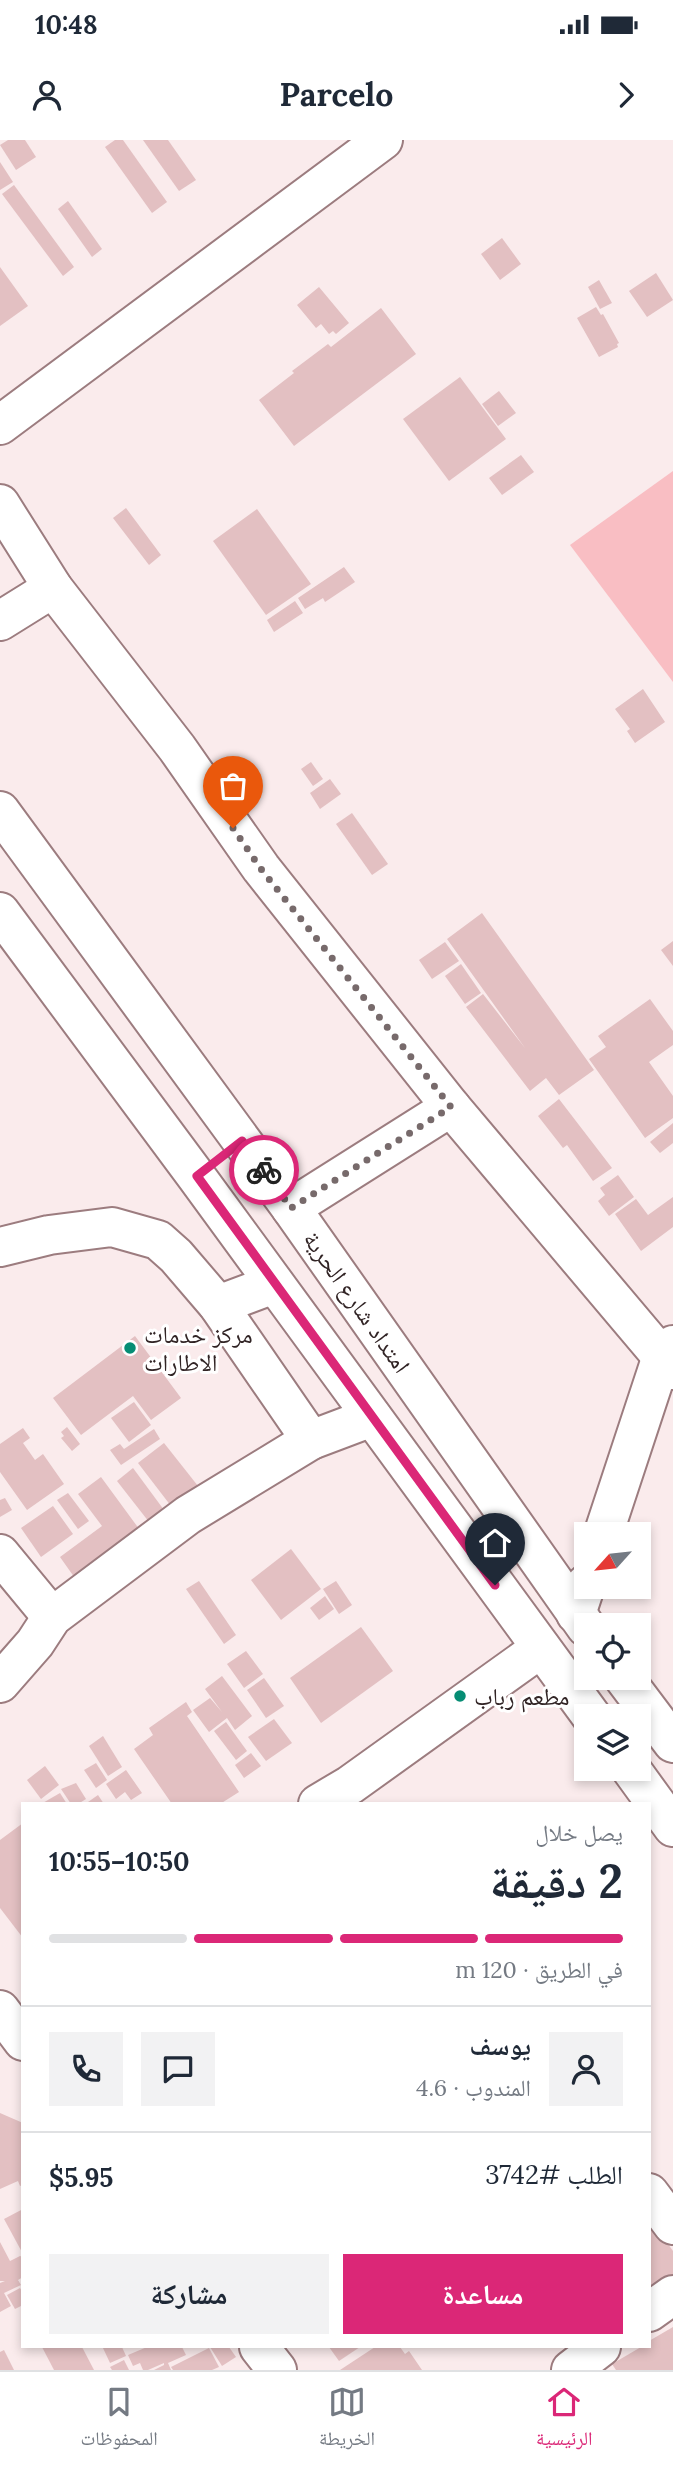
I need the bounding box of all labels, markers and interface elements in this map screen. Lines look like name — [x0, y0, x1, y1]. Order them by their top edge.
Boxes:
text: 10:48 — [35, 8, 98, 41]
text: Parcelo — [280, 74, 393, 115]
icon: person — [28, 76, 66, 114]
icon: forward — [607, 76, 645, 114]
pin — [203, 756, 263, 828]
icon: bag — [214, 767, 252, 805]
courier — [229, 1135, 299, 1205]
icon: bike — [245, 1151, 283, 1189]
street label: امتداد شارع الحرية — [297, 1225, 417, 1379]
place label: مركز خدمات الاطارات — [144, 1319, 253, 1378]
marker: مركز خدمات الاطارات — [122, 1340, 138, 1356]
pin — [465, 1513, 525, 1585]
north arrow — [574, 1522, 651, 1600]
map controls — [574, 1522, 651, 1781]
icon: home — [476, 1524, 514, 1562]
button: locate — [574, 1613, 651, 1690]
place label: مطعم رباب — [474, 1681, 569, 1713]
marker: مطعم رباب — [452, 1688, 468, 1704]
button: layers — [574, 1704, 651, 1781]
text: يصل خلال — [535, 1818, 623, 1847]
text: 10:50–10:55 — [49, 1845, 190, 1878]
text: 2 دقيقة — [490, 1852, 623, 1911]
text: في الطريق · 120 m — [455, 1955, 623, 1984]
text: يوسف — [470, 2029, 531, 2062]
button: phone — [49, 2032, 123, 2106]
button: chat — [141, 2032, 215, 2106]
button: person — [549, 2032, 623, 2106]
text: المندوب · 4.6 — [416, 2073, 531, 2102]
text: الطلب #3742 — [485, 2158, 623, 2191]
text: $5.95 — [49, 2161, 113, 2194]
button: مشاركة — [49, 2254, 329, 2334]
button: مساعدة — [343, 2254, 623, 2334]
tab: المحفوظات — [81, 2383, 158, 2457]
tab: الخريطة — [319, 2383, 375, 2457]
tab: الرئيسية — [536, 2383, 592, 2457]

